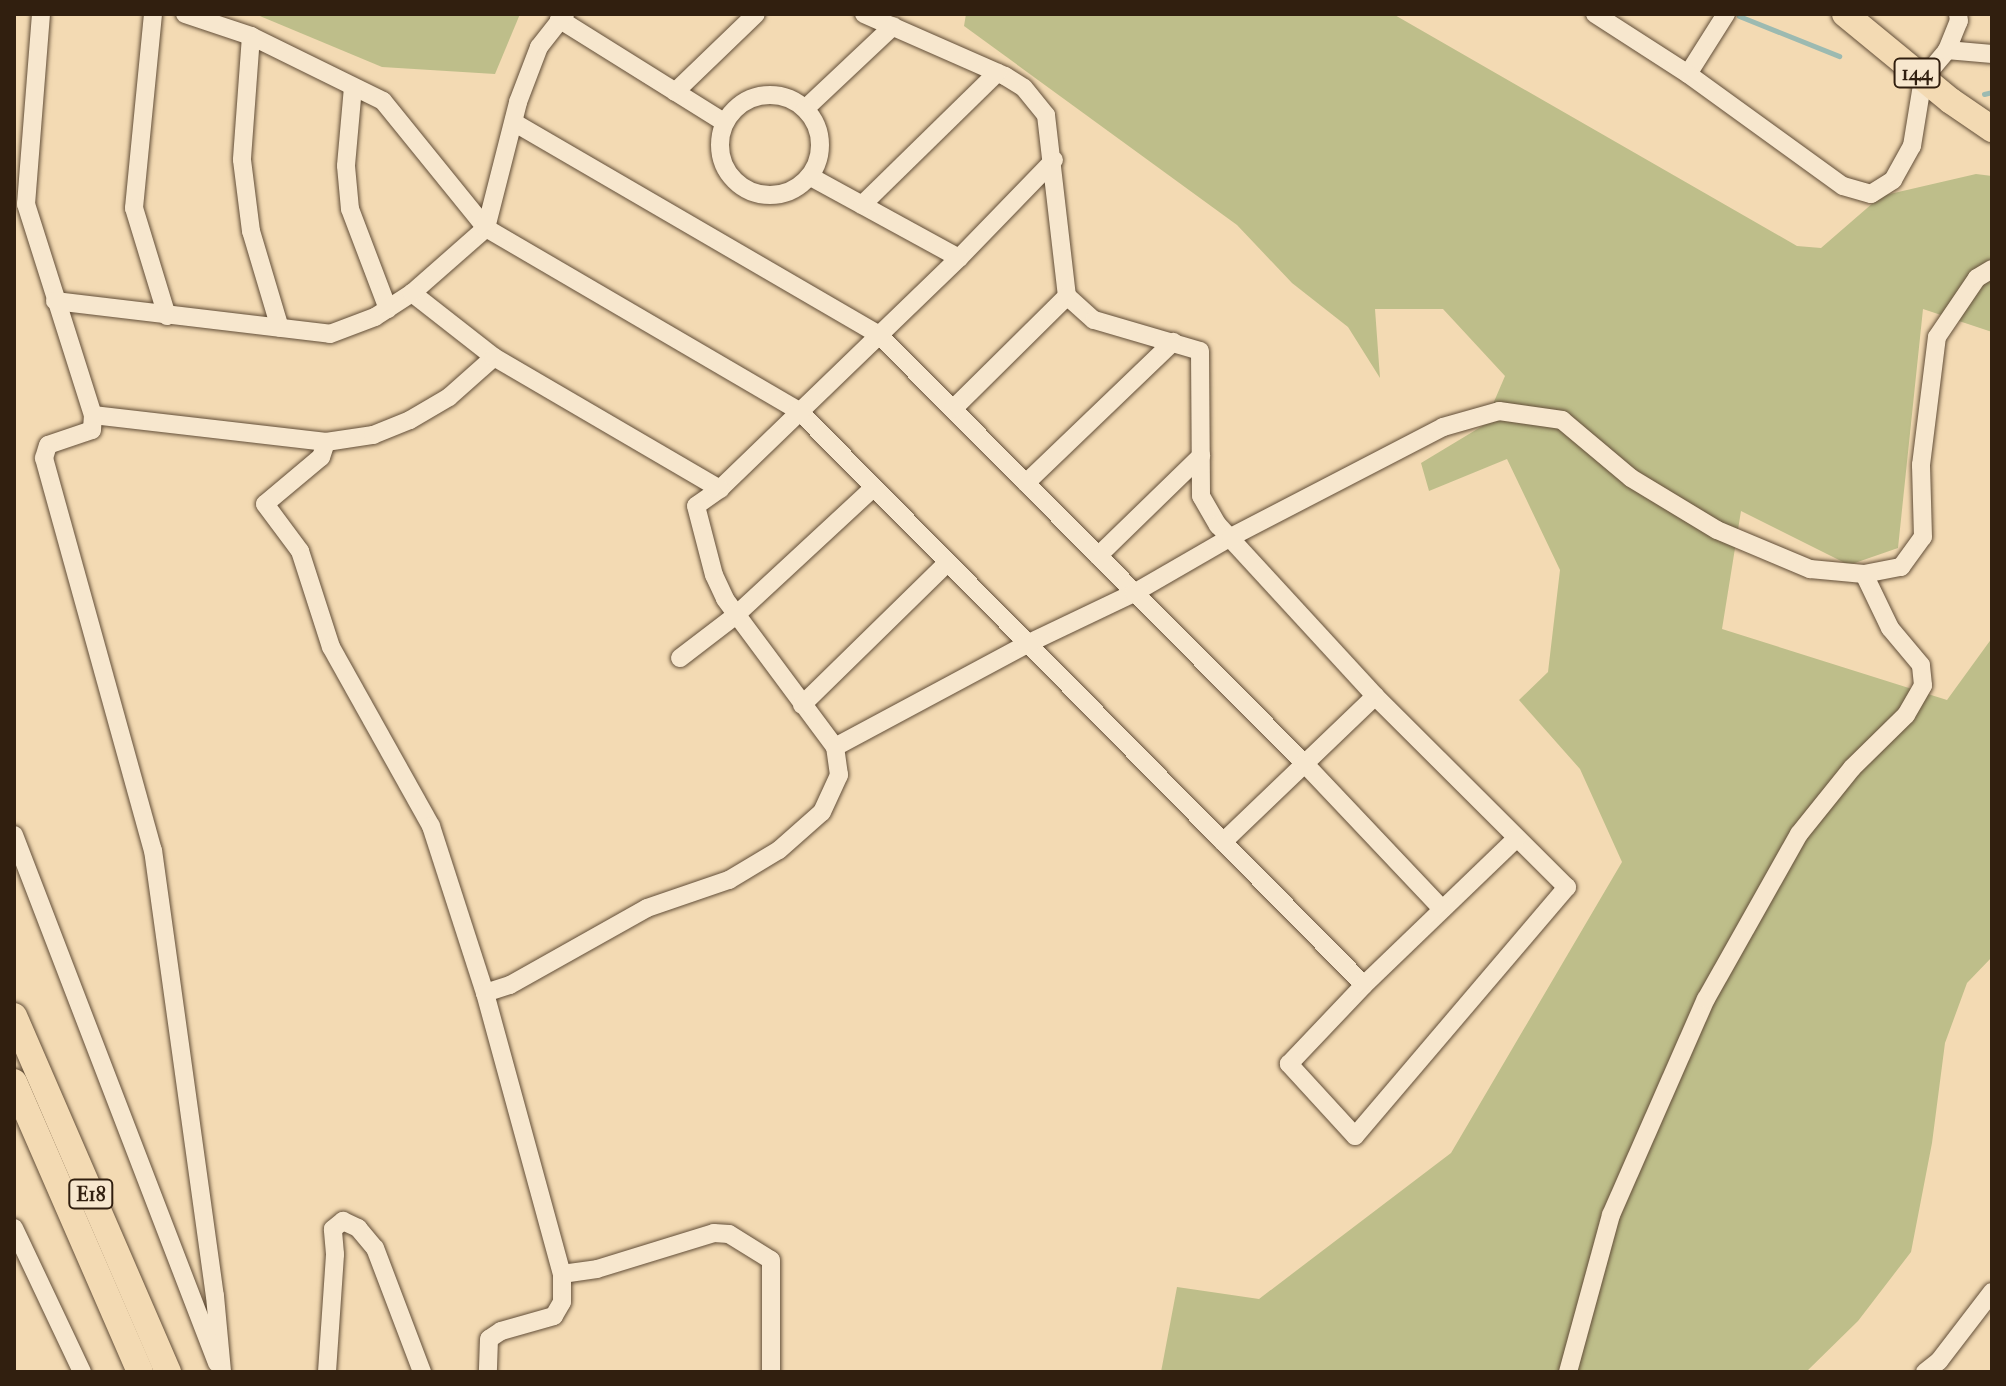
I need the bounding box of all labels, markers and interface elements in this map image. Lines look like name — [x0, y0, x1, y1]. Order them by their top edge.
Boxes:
road number: 144 — [1893, 57, 1941, 89]
road number: E18 — [67, 1178, 115, 1210]

